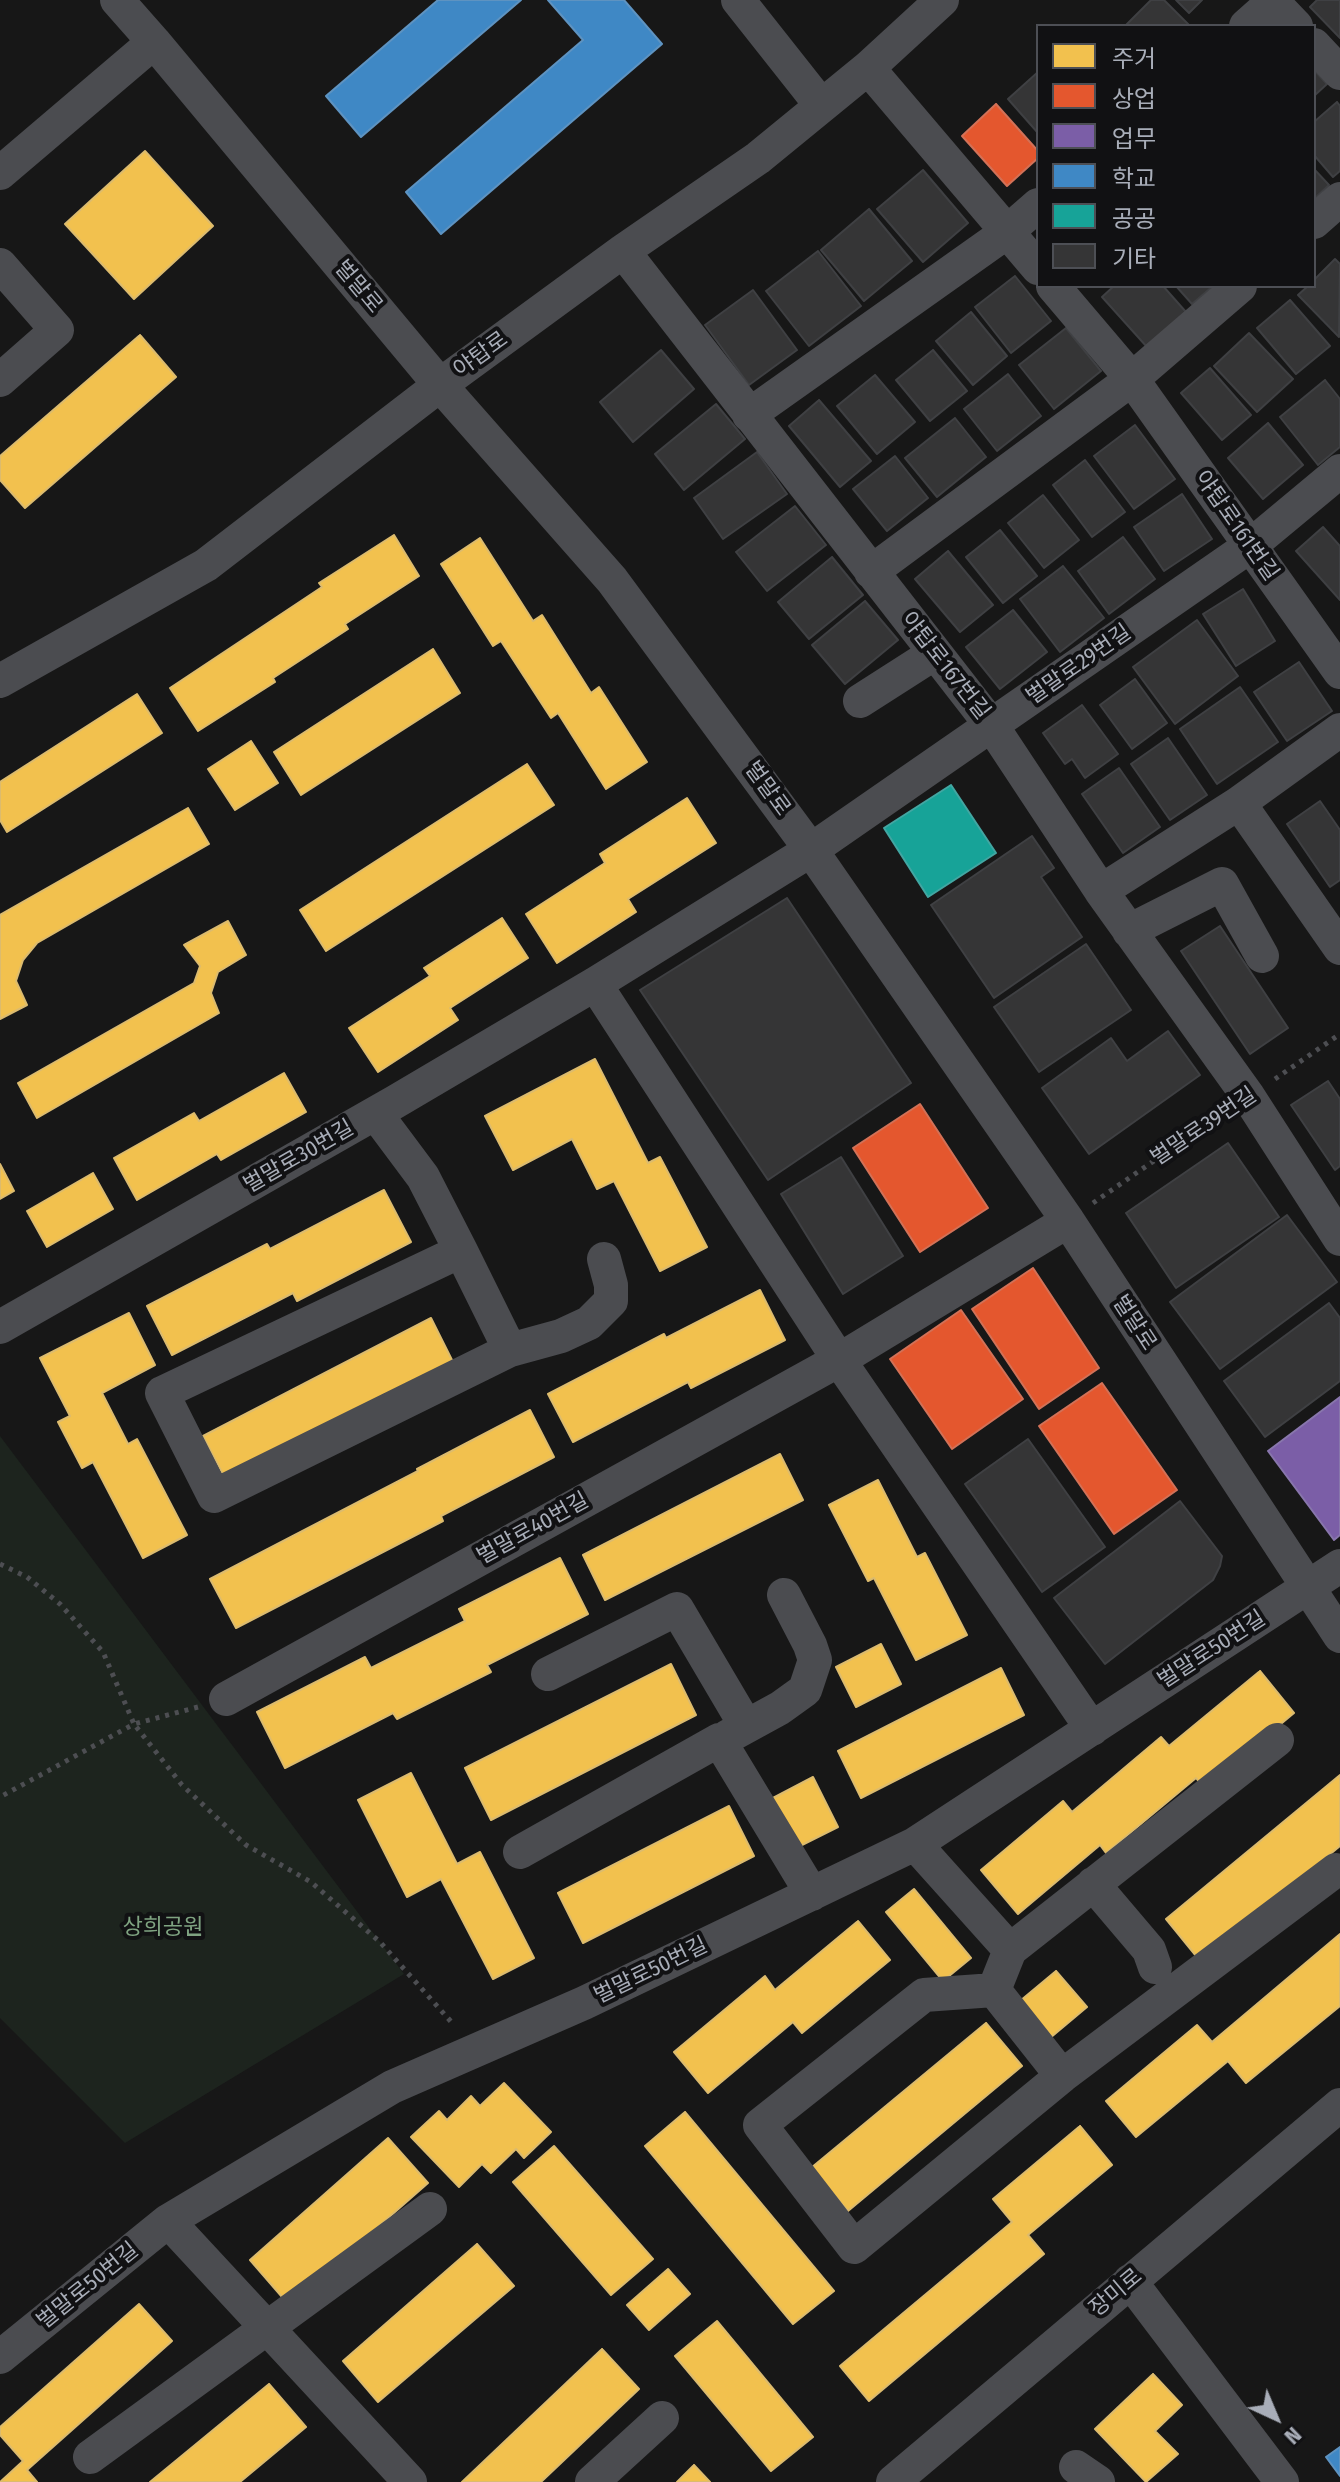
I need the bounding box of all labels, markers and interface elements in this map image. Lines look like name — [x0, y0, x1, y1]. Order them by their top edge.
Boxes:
legend — [1036, 24, 1316, 288]
text: 주거 — [1112, 45, 1156, 73]
text: 상업 — [1112, 85, 1156, 113]
text: 업무 — [1112, 125, 1156, 153]
text: 학교 — [1112, 165, 1156, 193]
text: 공공 — [1112, 205, 1156, 233]
text: 기타 — [1112, 245, 1156, 273]
street label: 벌말로 — [328, 255, 388, 319]
street label: 야탑로 — [449, 326, 513, 384]
street label: 야탑로161번길 — [1188, 466, 1284, 586]
street label: 야탑로167번길 — [895, 607, 995, 725]
street label: 벌말로29번길 — [1022, 619, 1136, 711]
street label: 벌말로 — [738, 757, 796, 821]
street label: 벌말로39번길 — [1146, 1082, 1262, 1172]
street label: 벌말로30번길 — [239, 1115, 359, 1199]
street label: 벌말로 — [1106, 1290, 1162, 1356]
street label: 벌말로40번길 — [473, 1488, 593, 1570]
street label: 벌말로50번길 — [1153, 1605, 1271, 1695]
park label: 상희공원 — [123, 1915, 203, 1941]
street label: 벌말로50번길 — [590, 1932, 712, 2010]
street label: 벌말로50번길 — [32, 2237, 144, 2335]
street label: 장미로 — [1084, 2263, 1148, 2323]
north arrow — [1236, 2378, 1316, 2458]
text: N — [1279, 2421, 1307, 2450]

